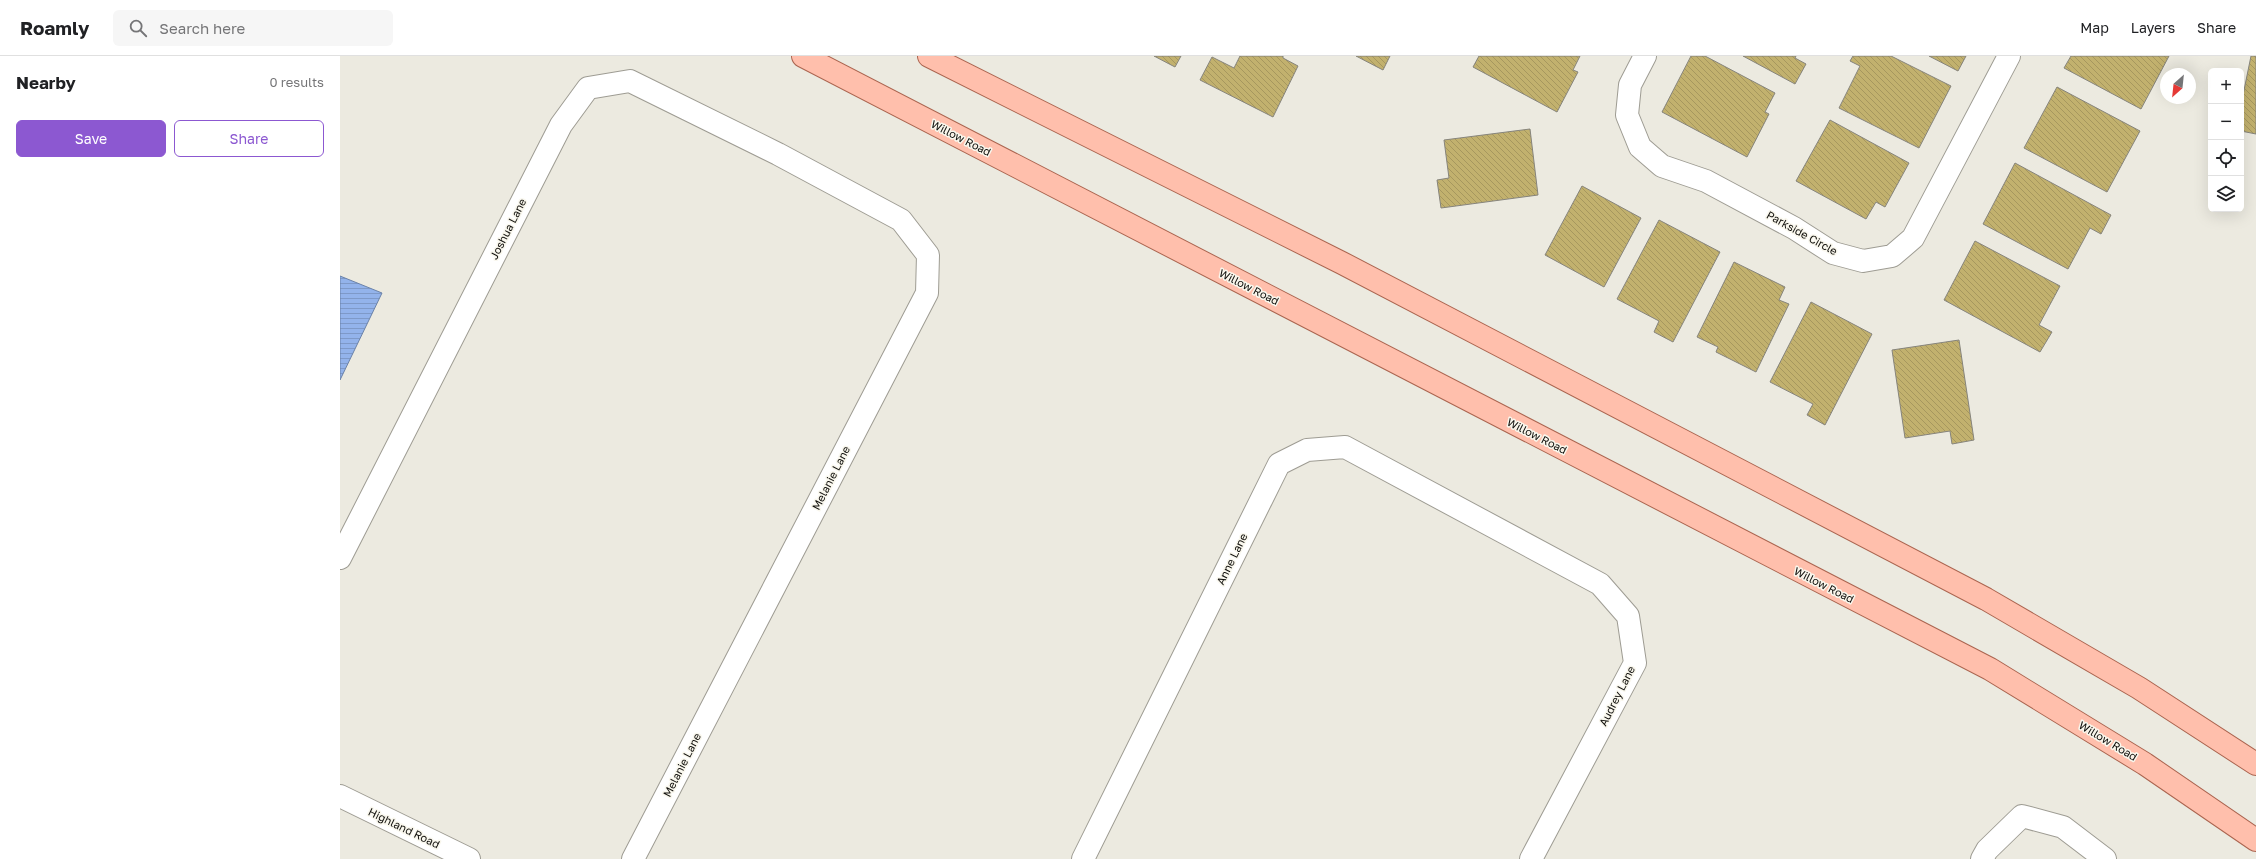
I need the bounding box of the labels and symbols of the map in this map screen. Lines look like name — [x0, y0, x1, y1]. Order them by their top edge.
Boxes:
north arrow — [2160, 68, 2196, 104]
street label: Willow Road — [929, 117, 993, 158]
street label: Joshua Lane — [487, 196, 528, 261]
street label: Parkside Circle — [1765, 208, 1840, 257]
street label: Willow Road — [1217, 266, 1281, 307]
street label: Willow Road — [1505, 415, 1569, 456]
street label: Melanie Lane — [809, 444, 852, 512]
street label: Anne Lane — [1213, 531, 1250, 587]
street label: Willow Road — [1792, 564, 1856, 605]
street label: Audrey Lane — [1596, 664, 1637, 728]
street label: Willow Road — [2077, 718, 2140, 763]
street label: Melanie Lane — [660, 731, 703, 799]
street label: Highland Road — [366, 805, 442, 850]

